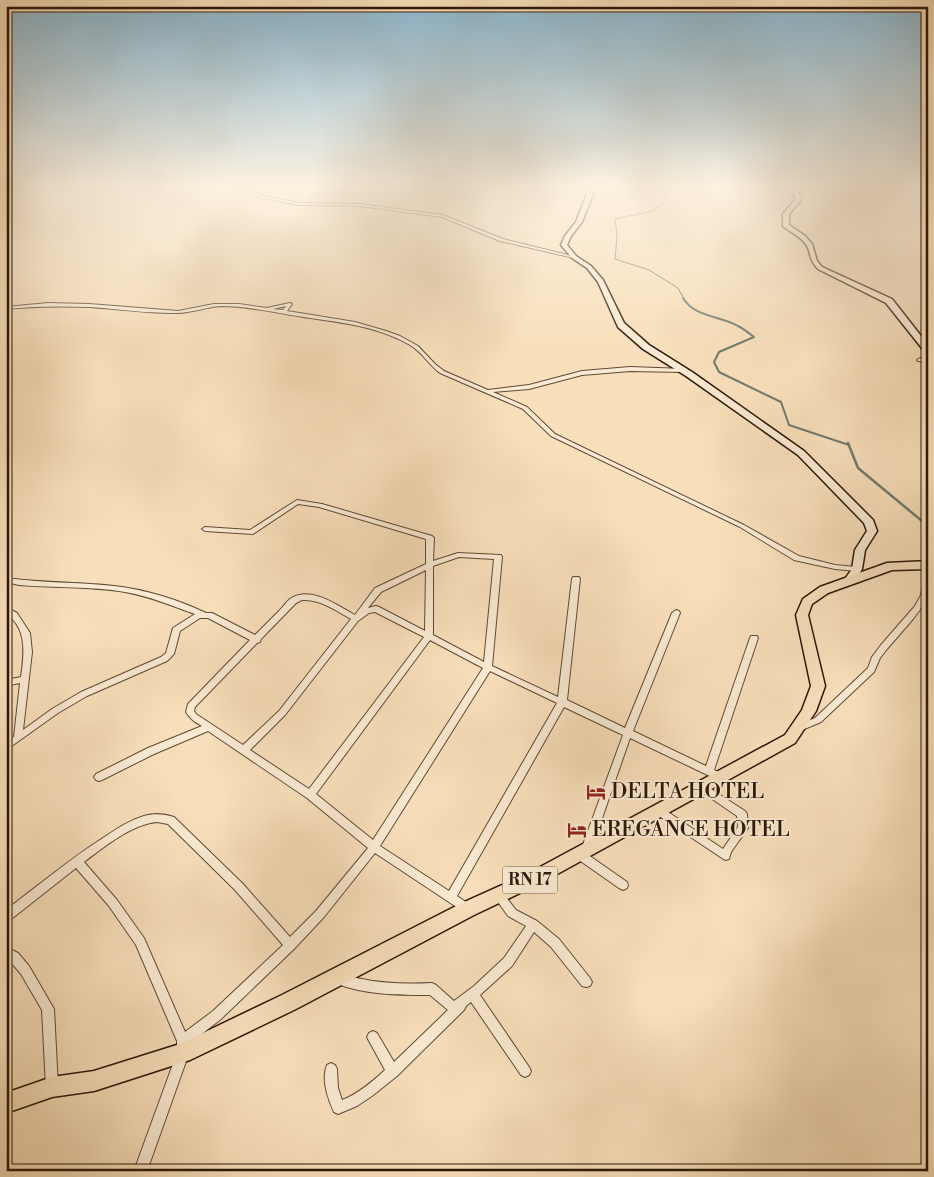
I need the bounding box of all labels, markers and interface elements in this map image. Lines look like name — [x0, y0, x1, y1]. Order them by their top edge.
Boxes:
place label: DELTA HOTEL — [611, 779, 764, 805]
hotel icon: DELTA HOTEL — [585, 781, 607, 803]
place label: EREGANCE HOTEL — [592, 817, 790, 843]
hotel icon: EREGANCE HOTEL — [566, 819, 588, 841]
road number: RN 17 — [502, 866, 558, 894]

